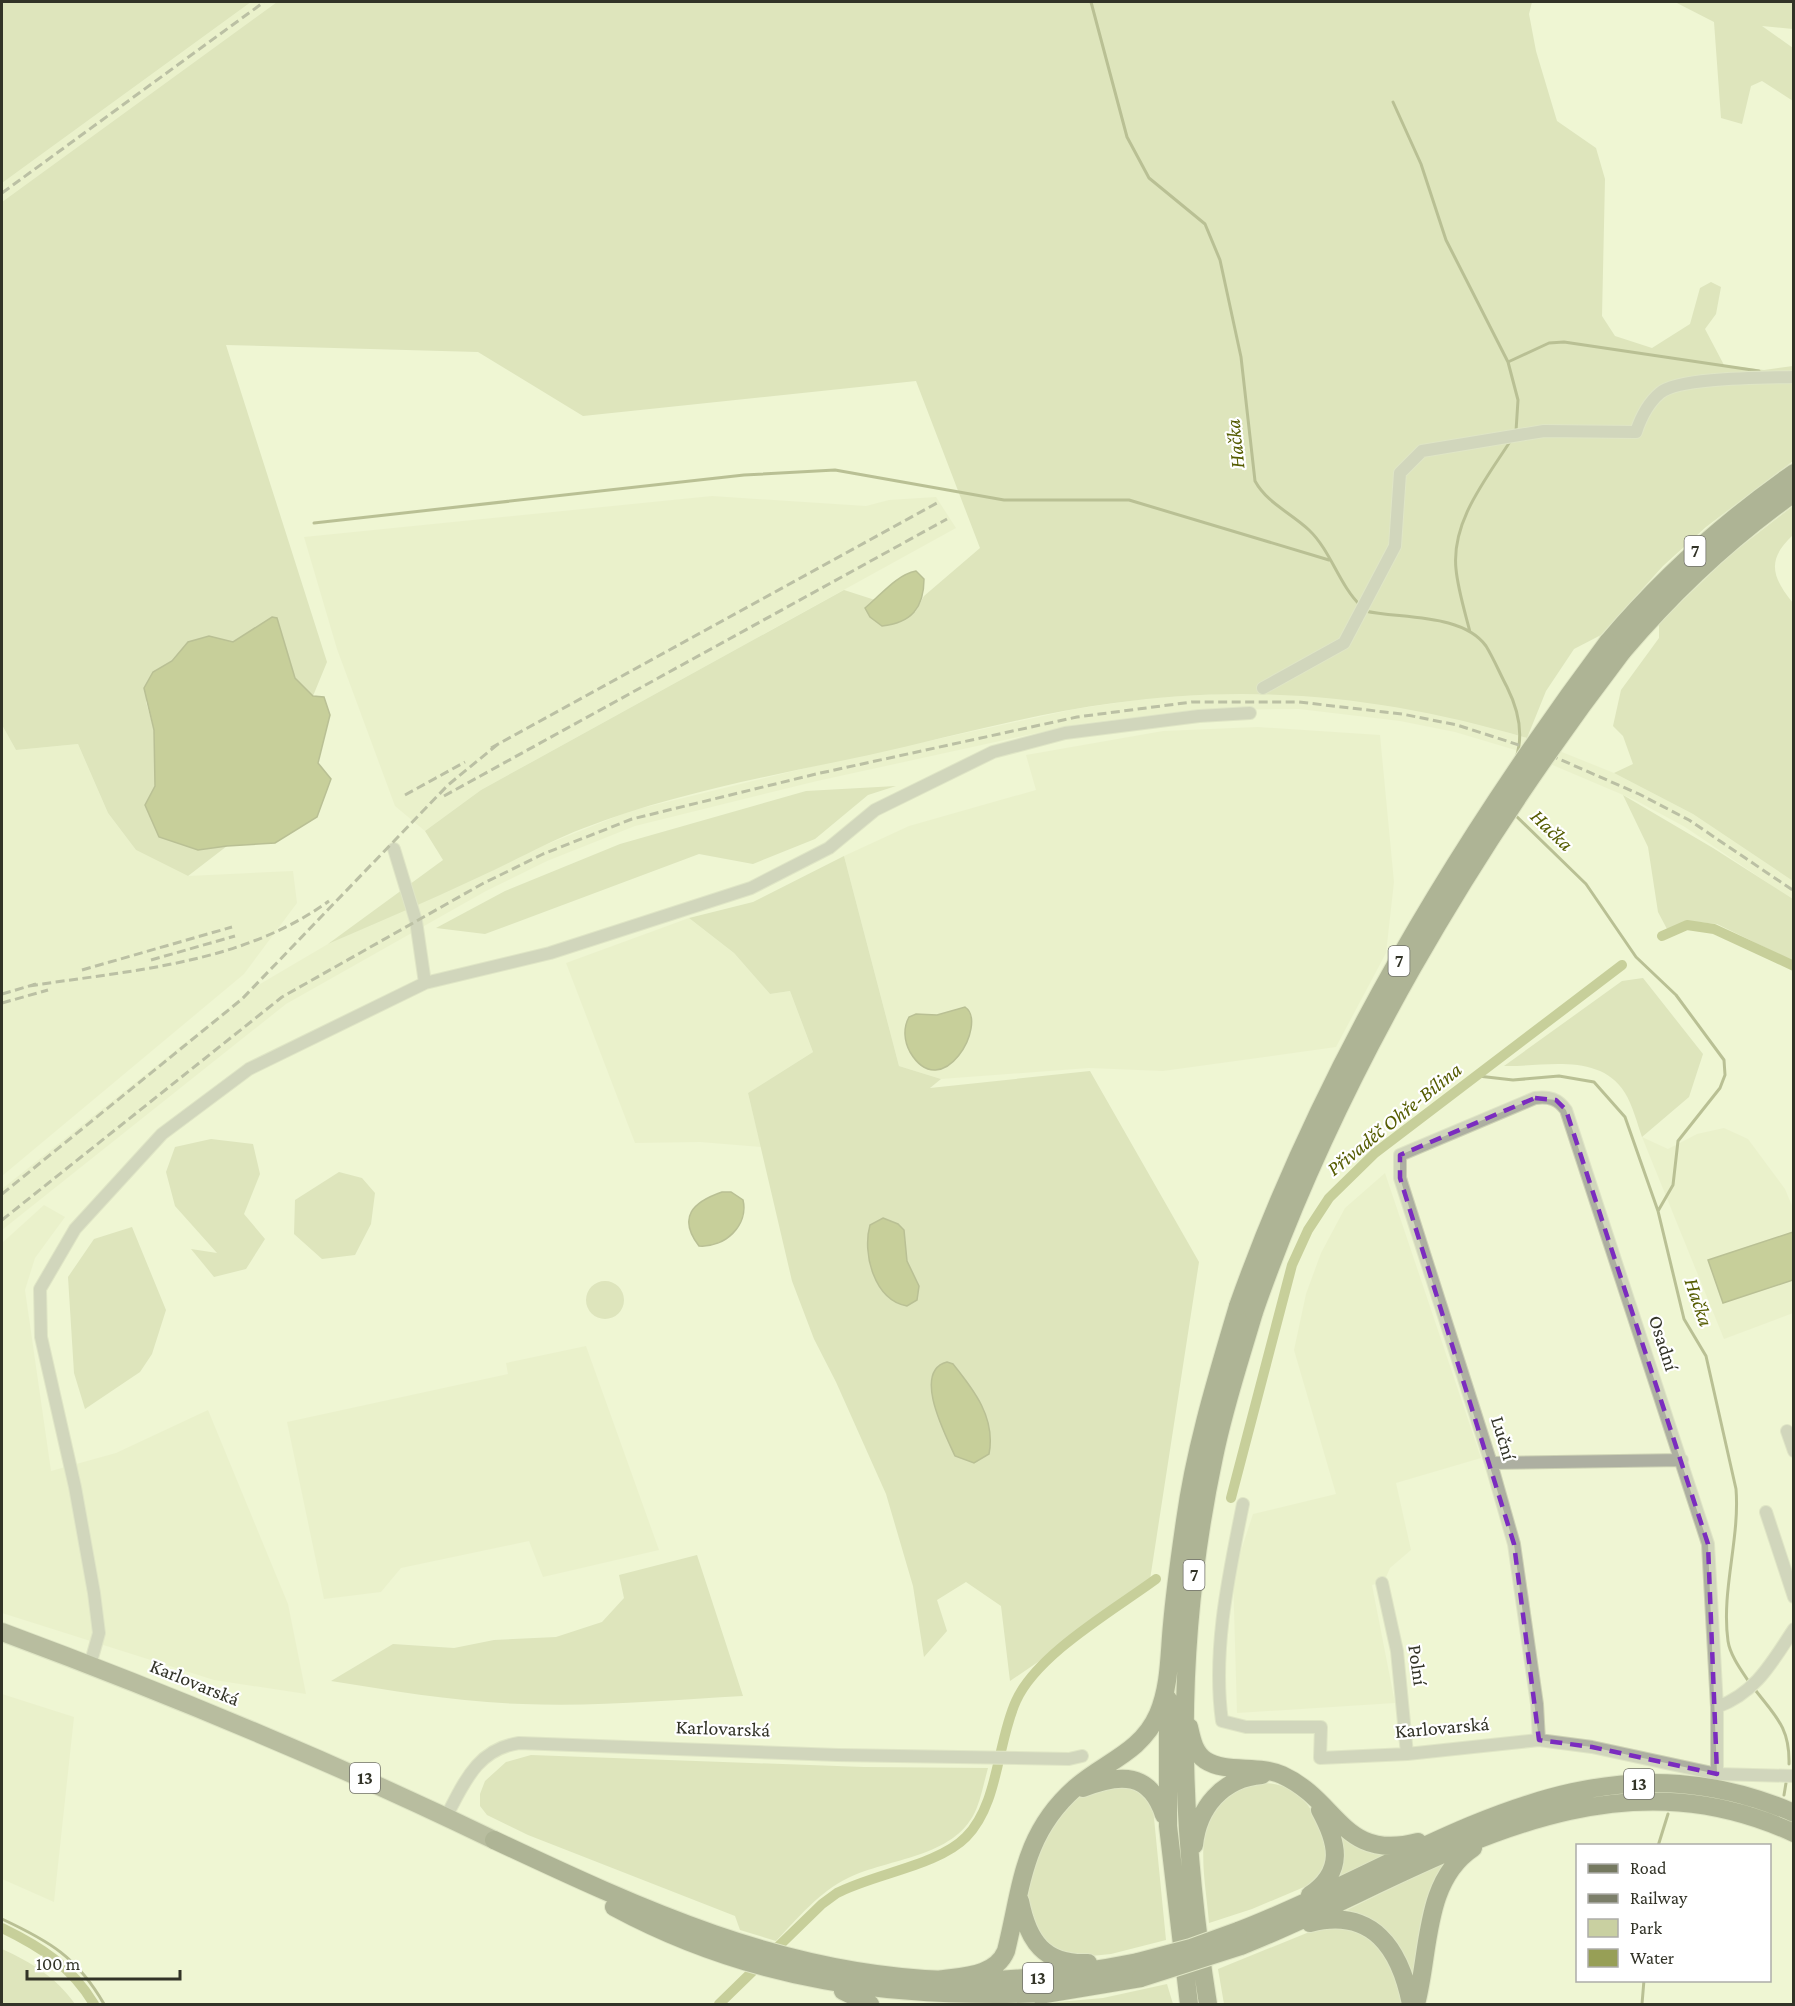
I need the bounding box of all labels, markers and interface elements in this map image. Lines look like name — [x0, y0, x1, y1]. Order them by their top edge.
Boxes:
water label: Hačka — [1220, 418, 1250, 470]
road number: 7 — [1684, 536, 1706, 566]
water label: Hačka — [1526, 804, 1578, 856]
road number: 7 — [1388, 946, 1410, 976]
water label: Přivaděč Ohře-Bílina — [1322, 1057, 1466, 1181]
water label: Hačka — [1680, 1275, 1718, 1330]
street label: Osadní — [1645, 1312, 1684, 1374]
street label: Luční — [1487, 1413, 1521, 1463]
road number: 7 — [1184, 1560, 1204, 1590]
street label: Polní — [1404, 1643, 1432, 1687]
street label: Karlovarská — [147, 1654, 243, 1710]
street label: Karlovarská — [1394, 1712, 1490, 1742]
street label: Karlovarská — [675, 1715, 771, 1741]
road number: 13 — [350, 1763, 380, 1793]
road number: 13 — [1624, 1769, 1654, 1799]
legend — [1576, 1844, 1771, 1982]
text: Road — [1630, 1858, 1667, 1878]
text: Railway — [1630, 1888, 1688, 1908]
text: Park — [1630, 1918, 1662, 1938]
scale bar — [27, 1943, 180, 1981]
text: Water — [1630, 1948, 1675, 1968]
text: 100 m — [36, 1954, 81, 1974]
road number: 13 — [1023, 1963, 1053, 1993]

